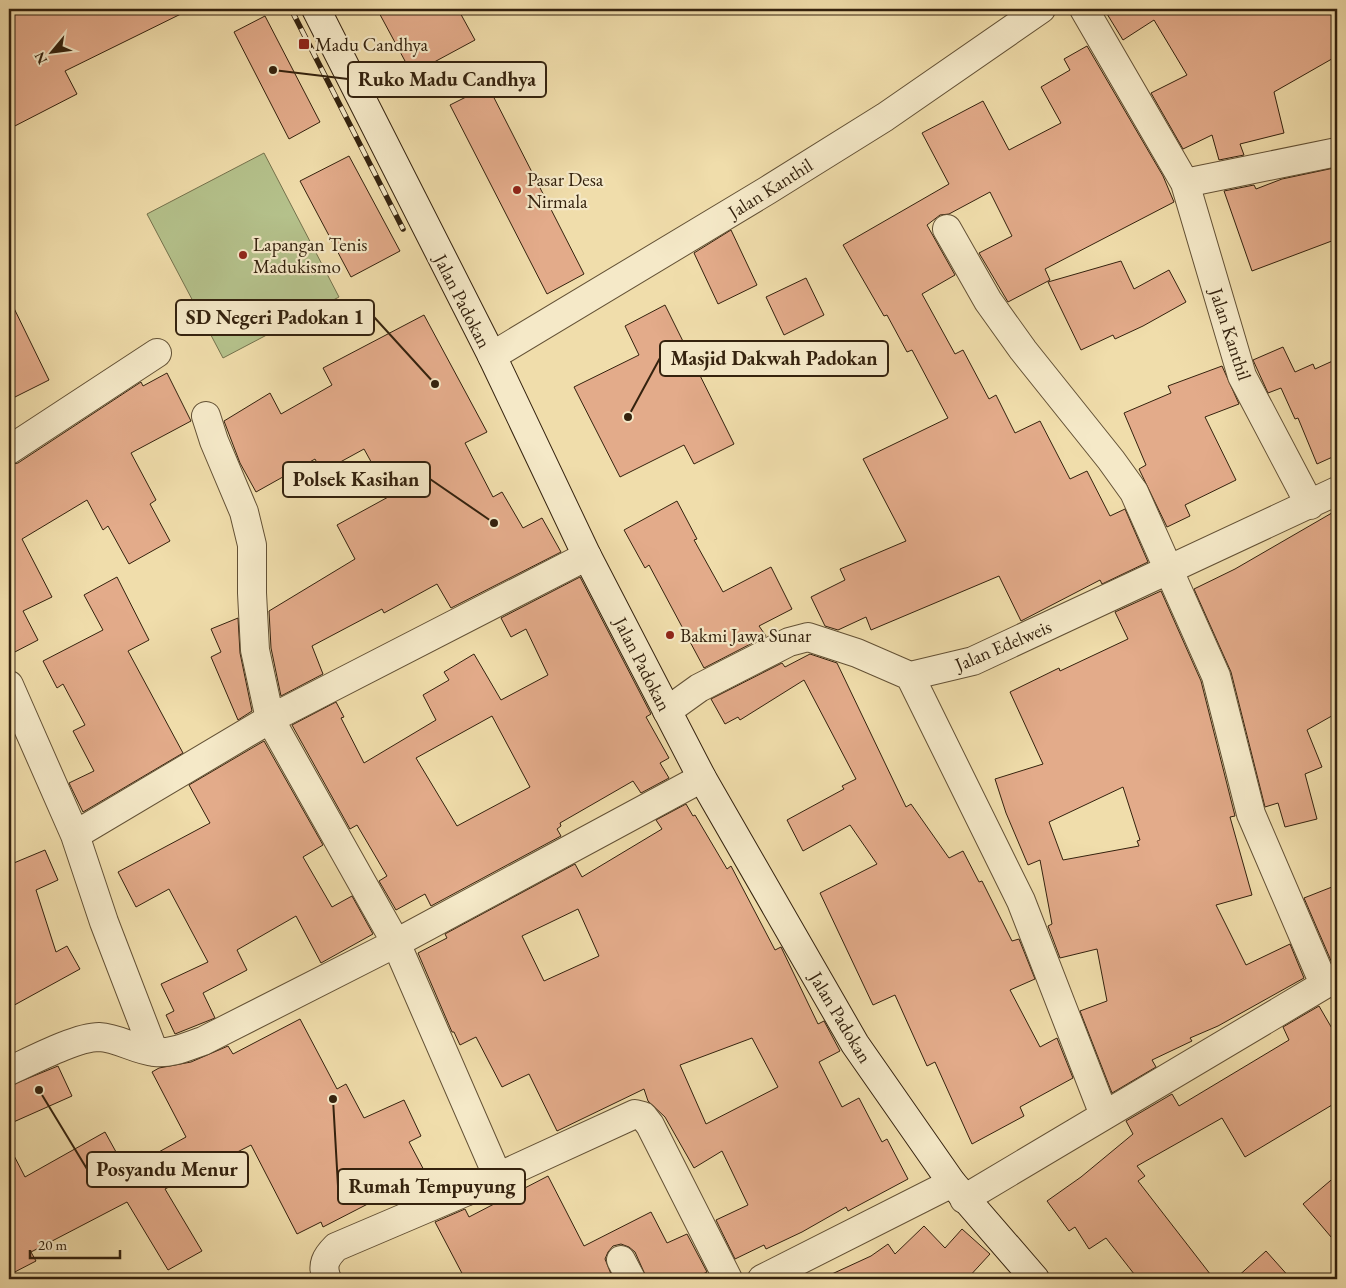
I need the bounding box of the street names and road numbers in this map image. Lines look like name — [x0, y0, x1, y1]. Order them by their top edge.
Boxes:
street label: Jalan Kanthil — [721, 152, 818, 225]
street label: Jalan Padokan — [427, 248, 497, 353]
street label: Jalan Kanthil — [1203, 283, 1257, 384]
street label: Jalan Padokan — [607, 611, 677, 716]
street label: Jalan Edelweis — [949, 614, 1055, 678]
street label: Jalan Padokan — [802, 965, 878, 1068]

